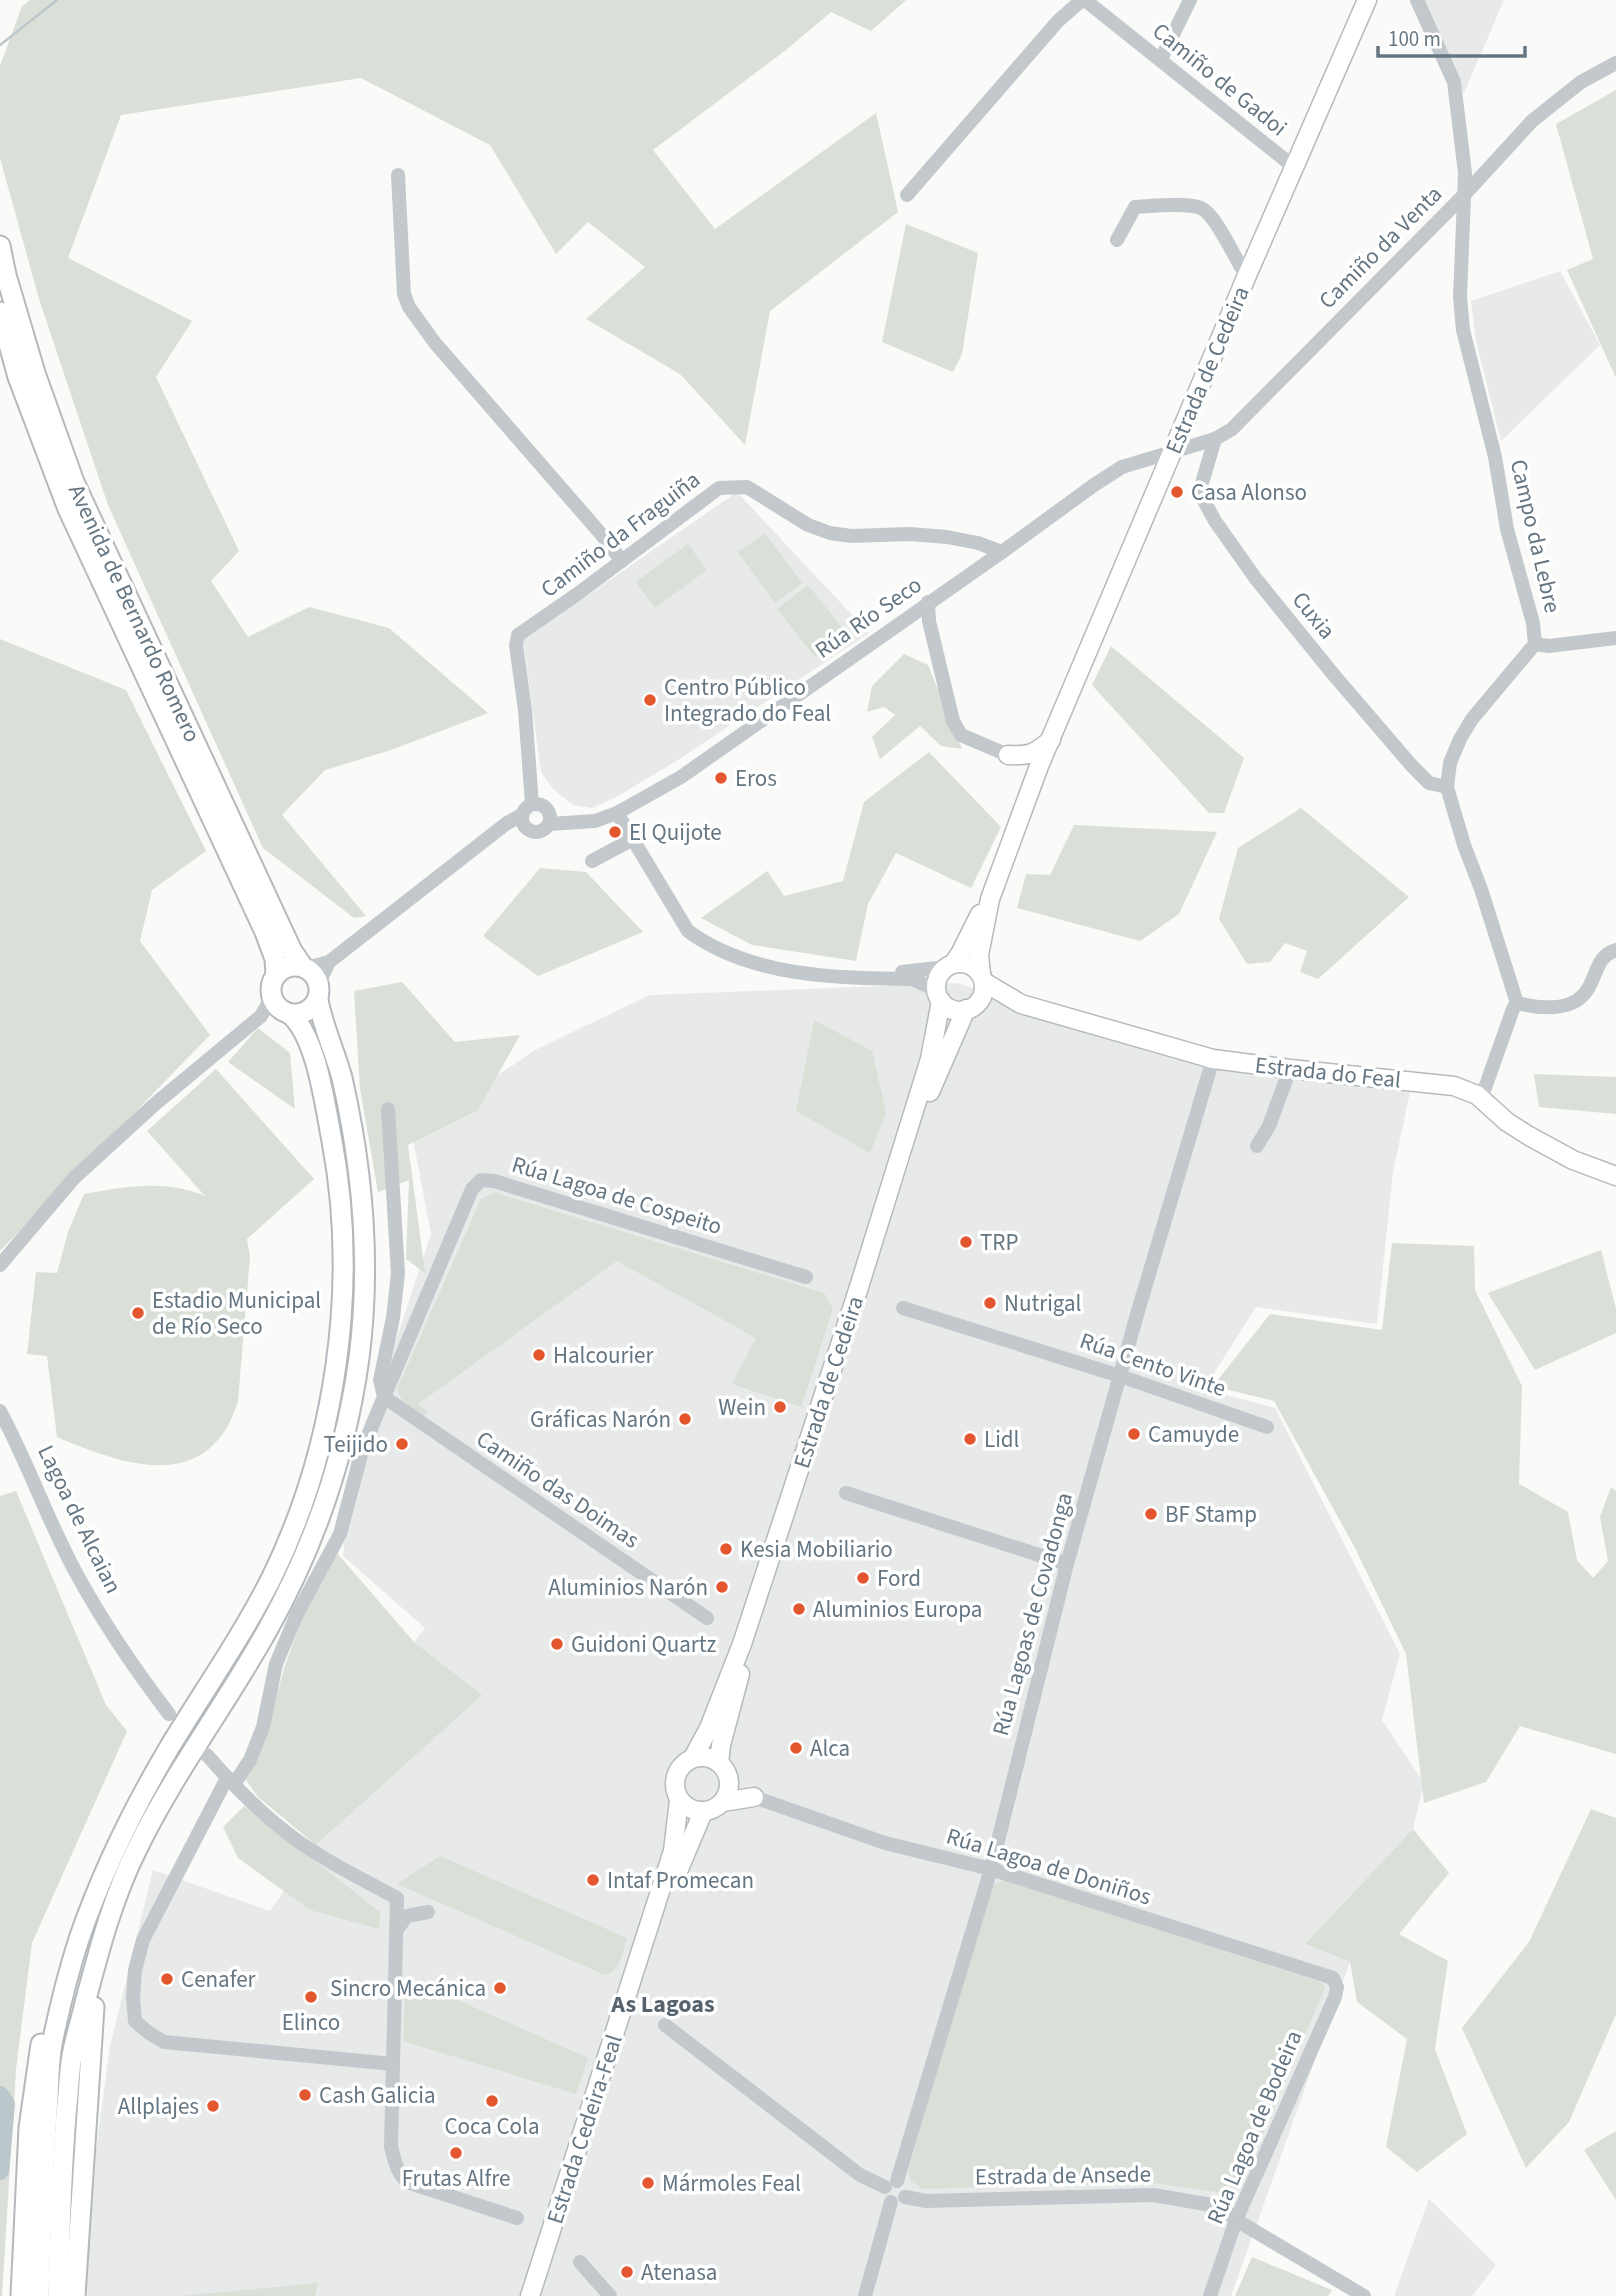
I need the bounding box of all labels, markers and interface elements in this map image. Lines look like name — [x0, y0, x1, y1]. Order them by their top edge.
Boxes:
scale bar — [1378, 14, 1525, 58]
street label: Camiño de Gadoi — [1145, 15, 1294, 144]
text: 100 m — [1388, 24, 1441, 54]
street label: Camiño da Venta — [1311, 178, 1449, 316]
street label: Estrada de Cedeira — [1157, 281, 1258, 459]
street label: Campo da Lebre — [1502, 456, 1569, 616]
street label: Camiño da Fraguiña — [534, 463, 707, 605]
place label: Casa Alonso — [1191, 476, 1307, 509]
street label: Avenida de Bernardo Romero — [60, 479, 209, 748]
marker: Casa Alonso — [1169, 484, 1185, 500]
street label: Rúa Río Seco — [808, 568, 928, 666]
street label: Cuxia — [1284, 584, 1343, 646]
place label: Centro Público Integrado do Feal — [664, 671, 831, 730]
marker: Centro Público Integrado do Feal — [642, 692, 658, 708]
place label: Eros — [735, 762, 777, 795]
marker: Eros — [713, 770, 729, 786]
place label: El Quijote — [629, 816, 722, 849]
marker: El Quijote — [607, 824, 623, 840]
street label: Estrada do Feal — [1253, 1048, 1403, 1097]
street label: Rúa Lagoa de Cospeito — [508, 1148, 726, 1243]
place label: TRP — [980, 1226, 1018, 1259]
marker: TRP — [958, 1234, 974, 1250]
place label: Estadio Municipal de Río Seco — [152, 1284, 321, 1343]
place label: Nutrigal — [1004, 1287, 1081, 1320]
street label: Estrada de Cedeira — [785, 1292, 872, 1472]
marker: Nutrigal — [982, 1295, 998, 1311]
marker: Estadio Municipal de Río Seco — [130, 1305, 146, 1321]
street label: Rúa Cento Vinte — [1075, 1324, 1230, 1405]
place label: Halcourier — [553, 1339, 654, 1372]
marker: Halcourier — [531, 1347, 547, 1363]
place label: Wein — [718, 1391, 766, 1424]
marker: Wein — [772, 1399, 788, 1415]
place label: Gráficas Narón — [530, 1403, 671, 1436]
marker: Gráficas Narón — [677, 1411, 693, 1427]
place label: Camuyde — [1148, 1418, 1239, 1451]
street label: Camiño das Doimas — [470, 1423, 646, 1556]
place label: Lidl — [984, 1423, 1019, 1456]
marker: Camuyde — [1126, 1426, 1142, 1442]
place label: Teijido — [324, 1428, 388, 1461]
marker: Lidl — [962, 1431, 978, 1447]
marker: Teijido — [394, 1436, 410, 1452]
street label: Lagoa de Alcaian — [29, 1440, 130, 1599]
street label: Rúa Lagoas de Covadonga — [984, 1489, 1081, 1739]
place label: BF Stamp — [1165, 1498, 1257, 1531]
marker: BF Stamp — [1143, 1506, 1159, 1522]
place label: Kesia Mobiliario — [740, 1533, 893, 1566]
marker: Kesia Mobiliario — [718, 1541, 734, 1557]
place label: Ford — [877, 1562, 921, 1595]
marker: Ford — [855, 1570, 871, 1586]
place label: Aluminios Narón — [548, 1571, 708, 1604]
marker: Aluminios Narón — [714, 1579, 730, 1595]
place label: Aluminios Europa — [813, 1593, 982, 1626]
marker: Aluminios Europa — [791, 1601, 807, 1617]
place label: Guidoni Quartz — [571, 1628, 717, 1661]
marker: Guidoni Quartz — [549, 1636, 565, 1652]
place label: Alca — [810, 1732, 850, 1765]
marker: Alca — [788, 1740, 804, 1756]
street label: Rúa Lagoa de Doniños — [942, 1820, 1155, 1913]
place label: Intaf Promecan — [607, 1864, 754, 1897]
marker: Intaf Promecan — [585, 1872, 601, 1888]
place label: Cenafer — [181, 1963, 257, 1996]
marker: Cenafer — [159, 1971, 175, 1987]
place label: Sincro Mecánica — [330, 1972, 486, 2005]
marker: Sincro Mecánica — [492, 1980, 508, 1996]
district label: As Lagoas — [610, 1987, 715, 2022]
marker: Elinco — [303, 1989, 319, 2005]
place label: Elinco — [282, 2006, 340, 2039]
street label: Rúa Lagoa de Bodeira — [1199, 2025, 1310, 2229]
street label: Estrada Cedeira-Feal — [538, 2030, 631, 2228]
place label: Cash Galicia — [319, 2079, 436, 2112]
marker: Cash Galicia — [297, 2087, 313, 2103]
place label: Allplajes — [118, 2090, 199, 2123]
marker: Coca Cola — [484, 2093, 500, 2109]
marker: Allplajes — [205, 2098, 221, 2114]
place label: Coca Cola — [444, 2110, 540, 2143]
marker: Frutas Alfre — [448, 2145, 464, 2161]
street label: Estrada de Ansede — [975, 2157, 1151, 2194]
place label: Frutas Alfre — [402, 2162, 510, 2195]
place label: Mármoles Feal — [662, 2167, 801, 2200]
marker: Mármoles Feal — [640, 2175, 656, 2191]
place label: Atenasa — [641, 2256, 717, 2289]
marker: Atenasa — [619, 2264, 635, 2280]

